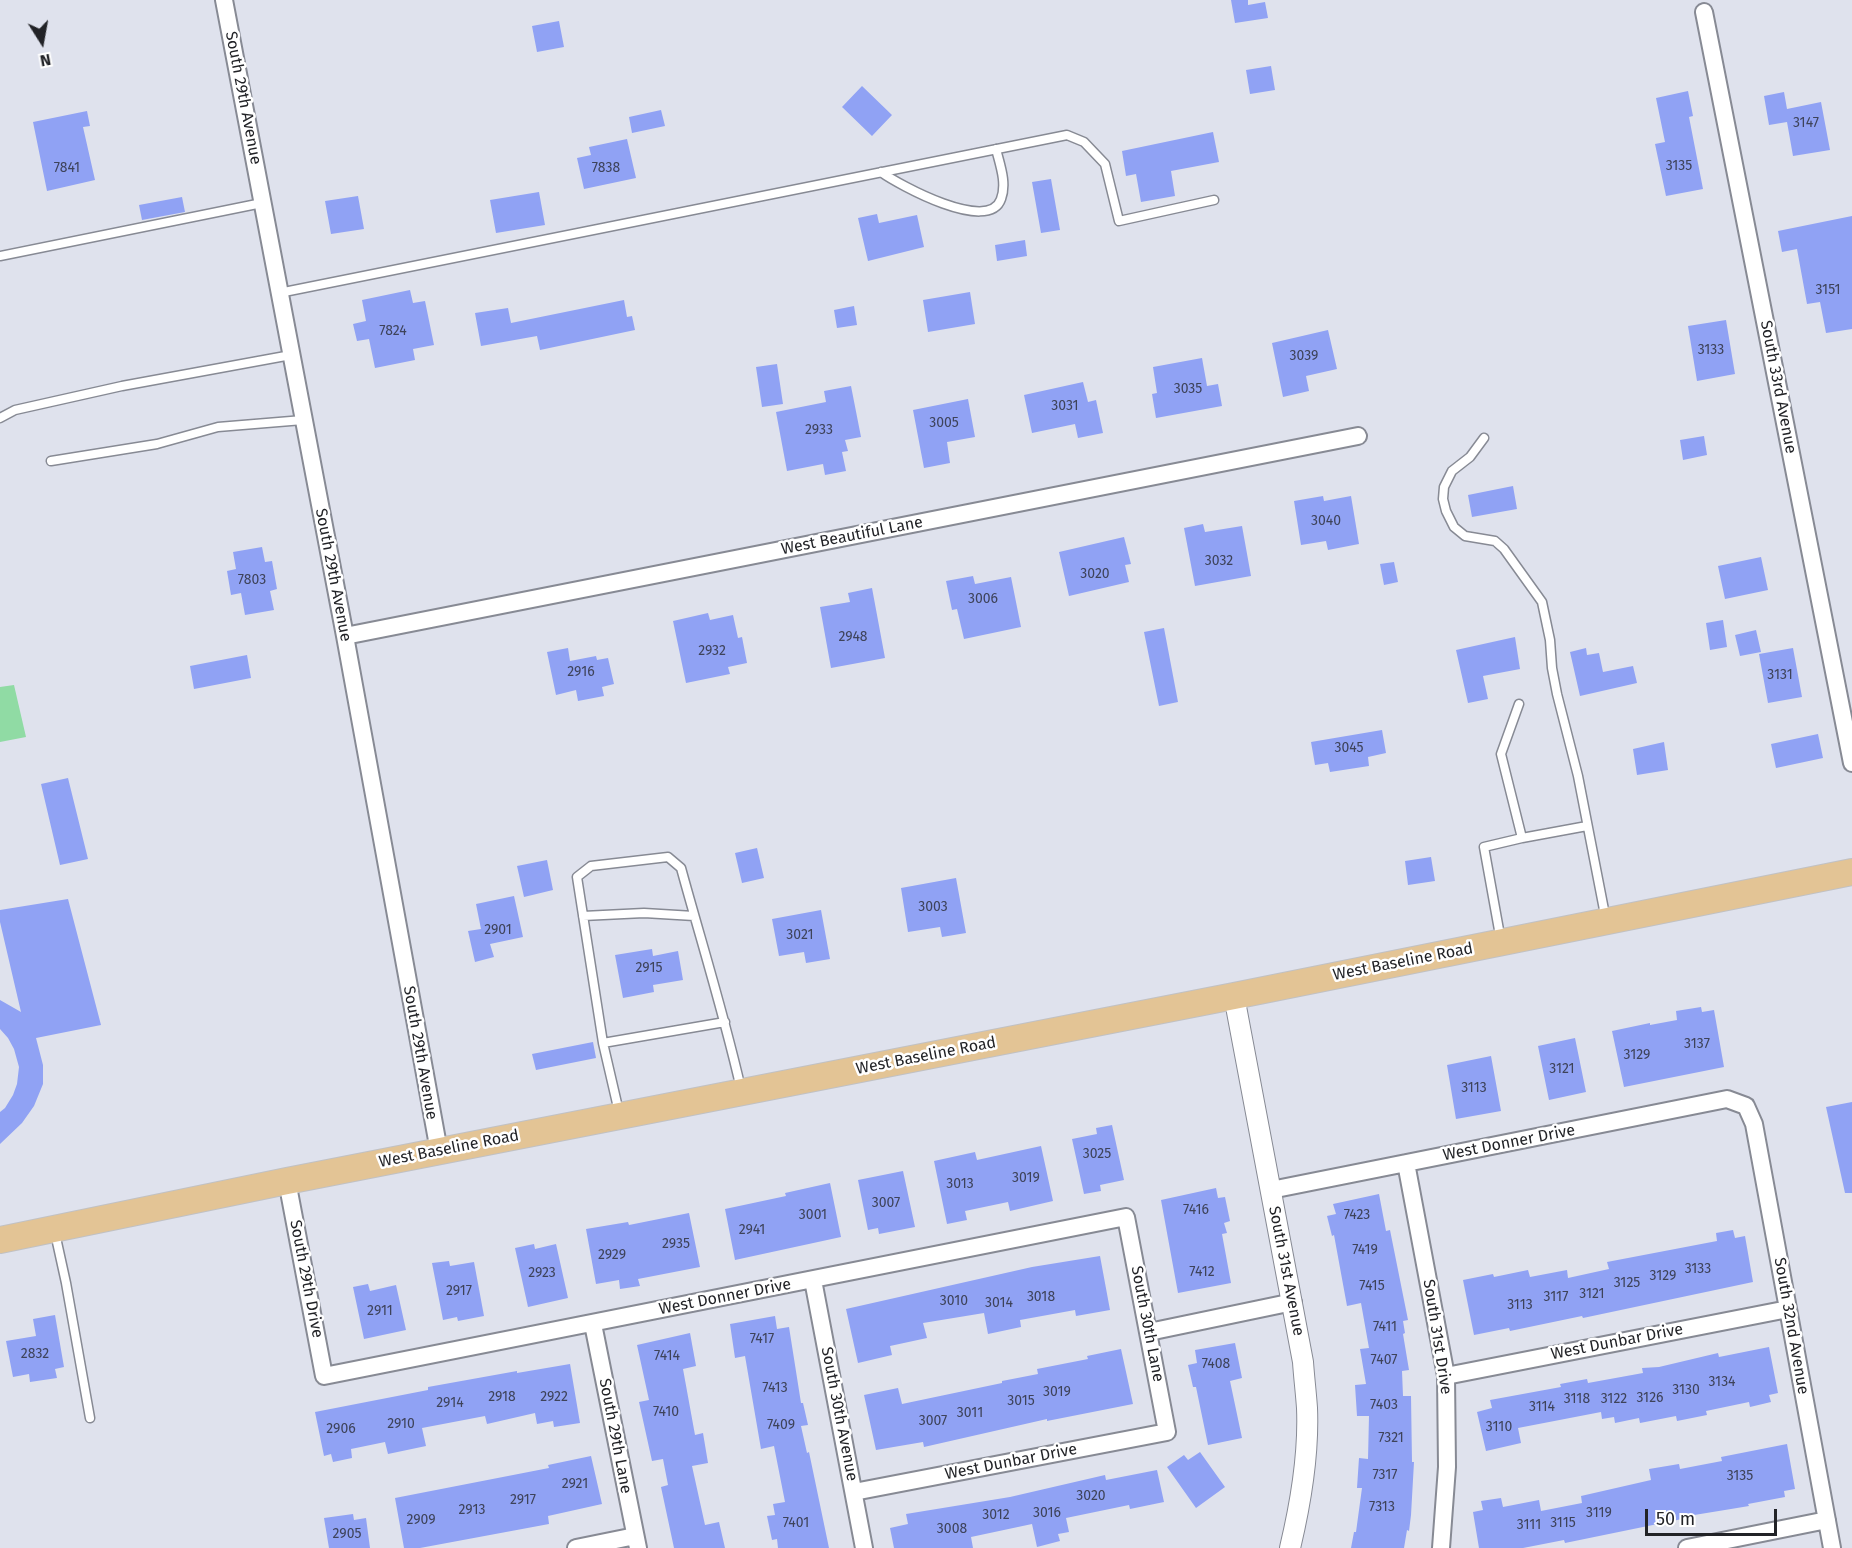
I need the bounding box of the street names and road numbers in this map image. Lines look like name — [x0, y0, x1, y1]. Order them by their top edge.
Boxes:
street label: South 29th Avenue — [221, 30, 265, 166]
street label: South 33rd Avenue — [1756, 319, 1800, 455]
street label: South 29th Avenue — [311, 507, 355, 643]
street label: West Beautiful Lane — [779, 513, 925, 559]
street label: West Baseline Road — [1331, 939, 1475, 985]
street label: South 29th Avenue — [399, 985, 441, 1121]
street label: West Baseline Road — [854, 1033, 998, 1079]
street label: West Donner Drive — [1441, 1121, 1577, 1165]
street label: West Baseline Road — [377, 1126, 521, 1172]
street label: South 31st Avenue — [1264, 1204, 1308, 1338]
street label: South 29th Drive — [285, 1218, 327, 1340]
street label: South 32nd Avenue — [1769, 1256, 1813, 1396]
street label: South 30th Lane — [1126, 1264, 1168, 1384]
street label: West Donner Drive — [657, 1275, 793, 1319]
street label: South 31st Drive — [1418, 1278, 1456, 1396]
street label: West Dunbar Drive — [1549, 1320, 1685, 1364]
street label: South 30th Avenue — [817, 1345, 861, 1483]
street label: South 29th Lane — [594, 1377, 636, 1495]
street label: West Dunbar Drive — [943, 1440, 1079, 1484]

